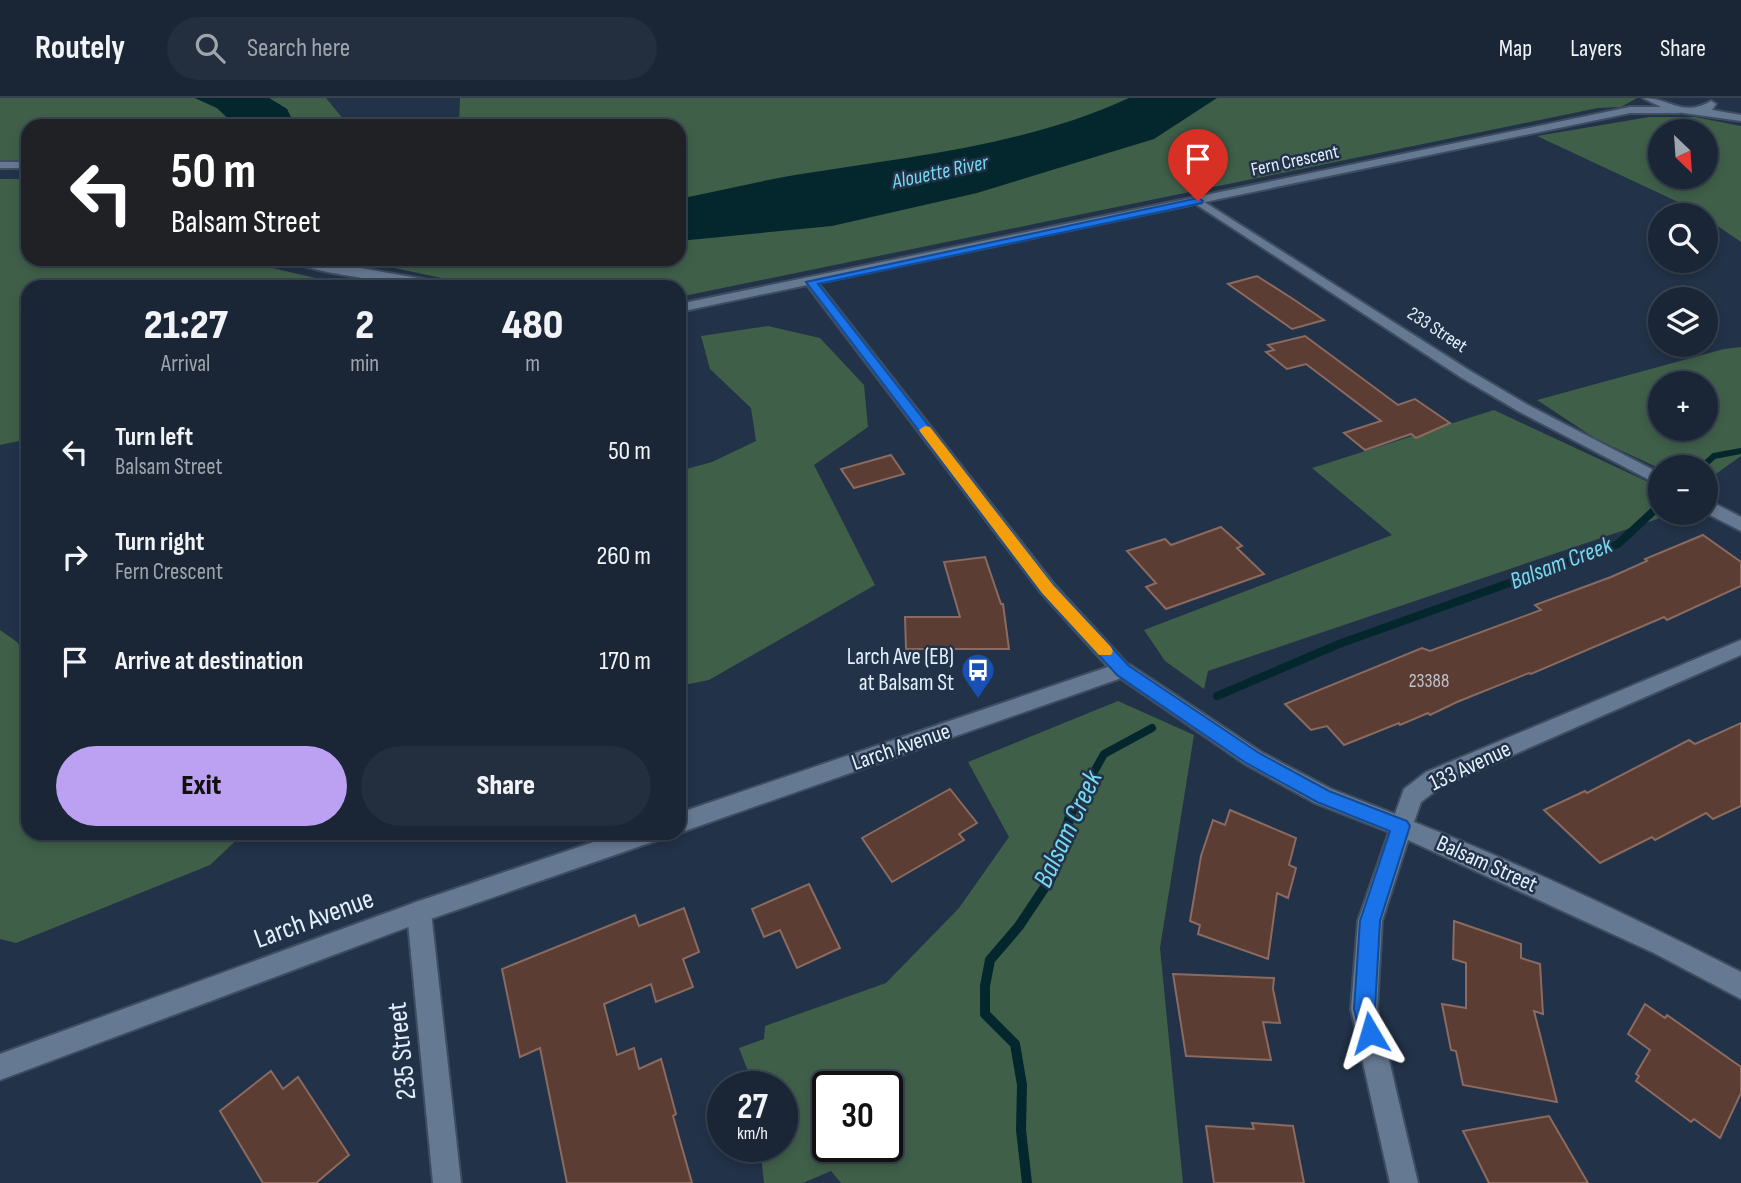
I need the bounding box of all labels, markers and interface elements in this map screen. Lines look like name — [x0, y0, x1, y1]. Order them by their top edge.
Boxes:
search box — [167, 17, 657, 80]
text: Routely — [35, 28, 125, 68]
icon: search — [191, 29, 229, 67]
text: Search here — [247, 33, 350, 64]
text: Map — [1499, 34, 1532, 63]
text: Layers — [1570, 34, 1622, 63]
text: Share — [1660, 34, 1706, 63]
north arrow — [1648, 119, 1718, 189]
map controls — [1648, 119, 1718, 525]
pin — [1168, 129, 1228, 201]
icon: arrive — [1179, 140, 1217, 178]
street label: Fern Crescent — [1249, 140, 1341, 182]
text: 50 m — [171, 143, 256, 202]
icon: left — [56, 147, 147, 238]
water label: Alouette River — [889, 149, 991, 195]
text: Balsam Street — [171, 203, 320, 242]
button: search — [1648, 203, 1718, 273]
button: layers — [1648, 287, 1718, 357]
text: 21:27 — [144, 300, 228, 351]
text: 2 — [355, 300, 374, 351]
text: 480 — [502, 300, 563, 351]
street label: 233 Street — [1403, 302, 1471, 358]
text: Arrival — [161, 350, 210, 378]
text: min — [350, 350, 379, 378]
text: m — [525, 350, 540, 378]
button: + — [1648, 371, 1718, 441]
text: Turn left — [115, 422, 193, 453]
icon: left — [56, 433, 94, 471]
text: 50 m — [608, 436, 651, 467]
text: Balsam Street — [115, 453, 222, 481]
button: − — [1648, 455, 1718, 525]
text: Turn right — [115, 527, 204, 558]
water label: Balsam Creek — [1506, 530, 1617, 596]
icon: right — [56, 538, 94, 576]
text: 260 m — [596, 541, 651, 572]
text: Fern Crescent — [115, 558, 223, 586]
icon: arrive — [56, 643, 94, 681]
place label: Larch Ave (EB) at Balsam St — [847, 643, 954, 697]
text: Arrive at destination — [115, 646, 303, 677]
text: 170 m — [599, 646, 651, 677]
bus stop icon: Larch Ave (EB) at Balsam St — [959, 651, 997, 700]
house number: 23388 — [1409, 670, 1449, 693]
street label: Larch Avenue — [848, 717, 954, 777]
street label: 133 Avenue — [1425, 735, 1515, 797]
button: Exit — [56, 746, 347, 826]
button: Share — [361, 746, 651, 826]
water label: Balsam Creek — [1027, 764, 1110, 893]
street label: Balsam Street — [1432, 829, 1542, 899]
street label: Larch Avenue — [250, 882, 378, 956]
position arrow — [1333, 996, 1407, 1070]
street label: 235 Street — [380, 1000, 424, 1102]
speed limit sign: 30 — [812, 1071, 903, 1162]
text: 27 — [737, 1086, 768, 1129]
text: km/h — [737, 1123, 768, 1144]

